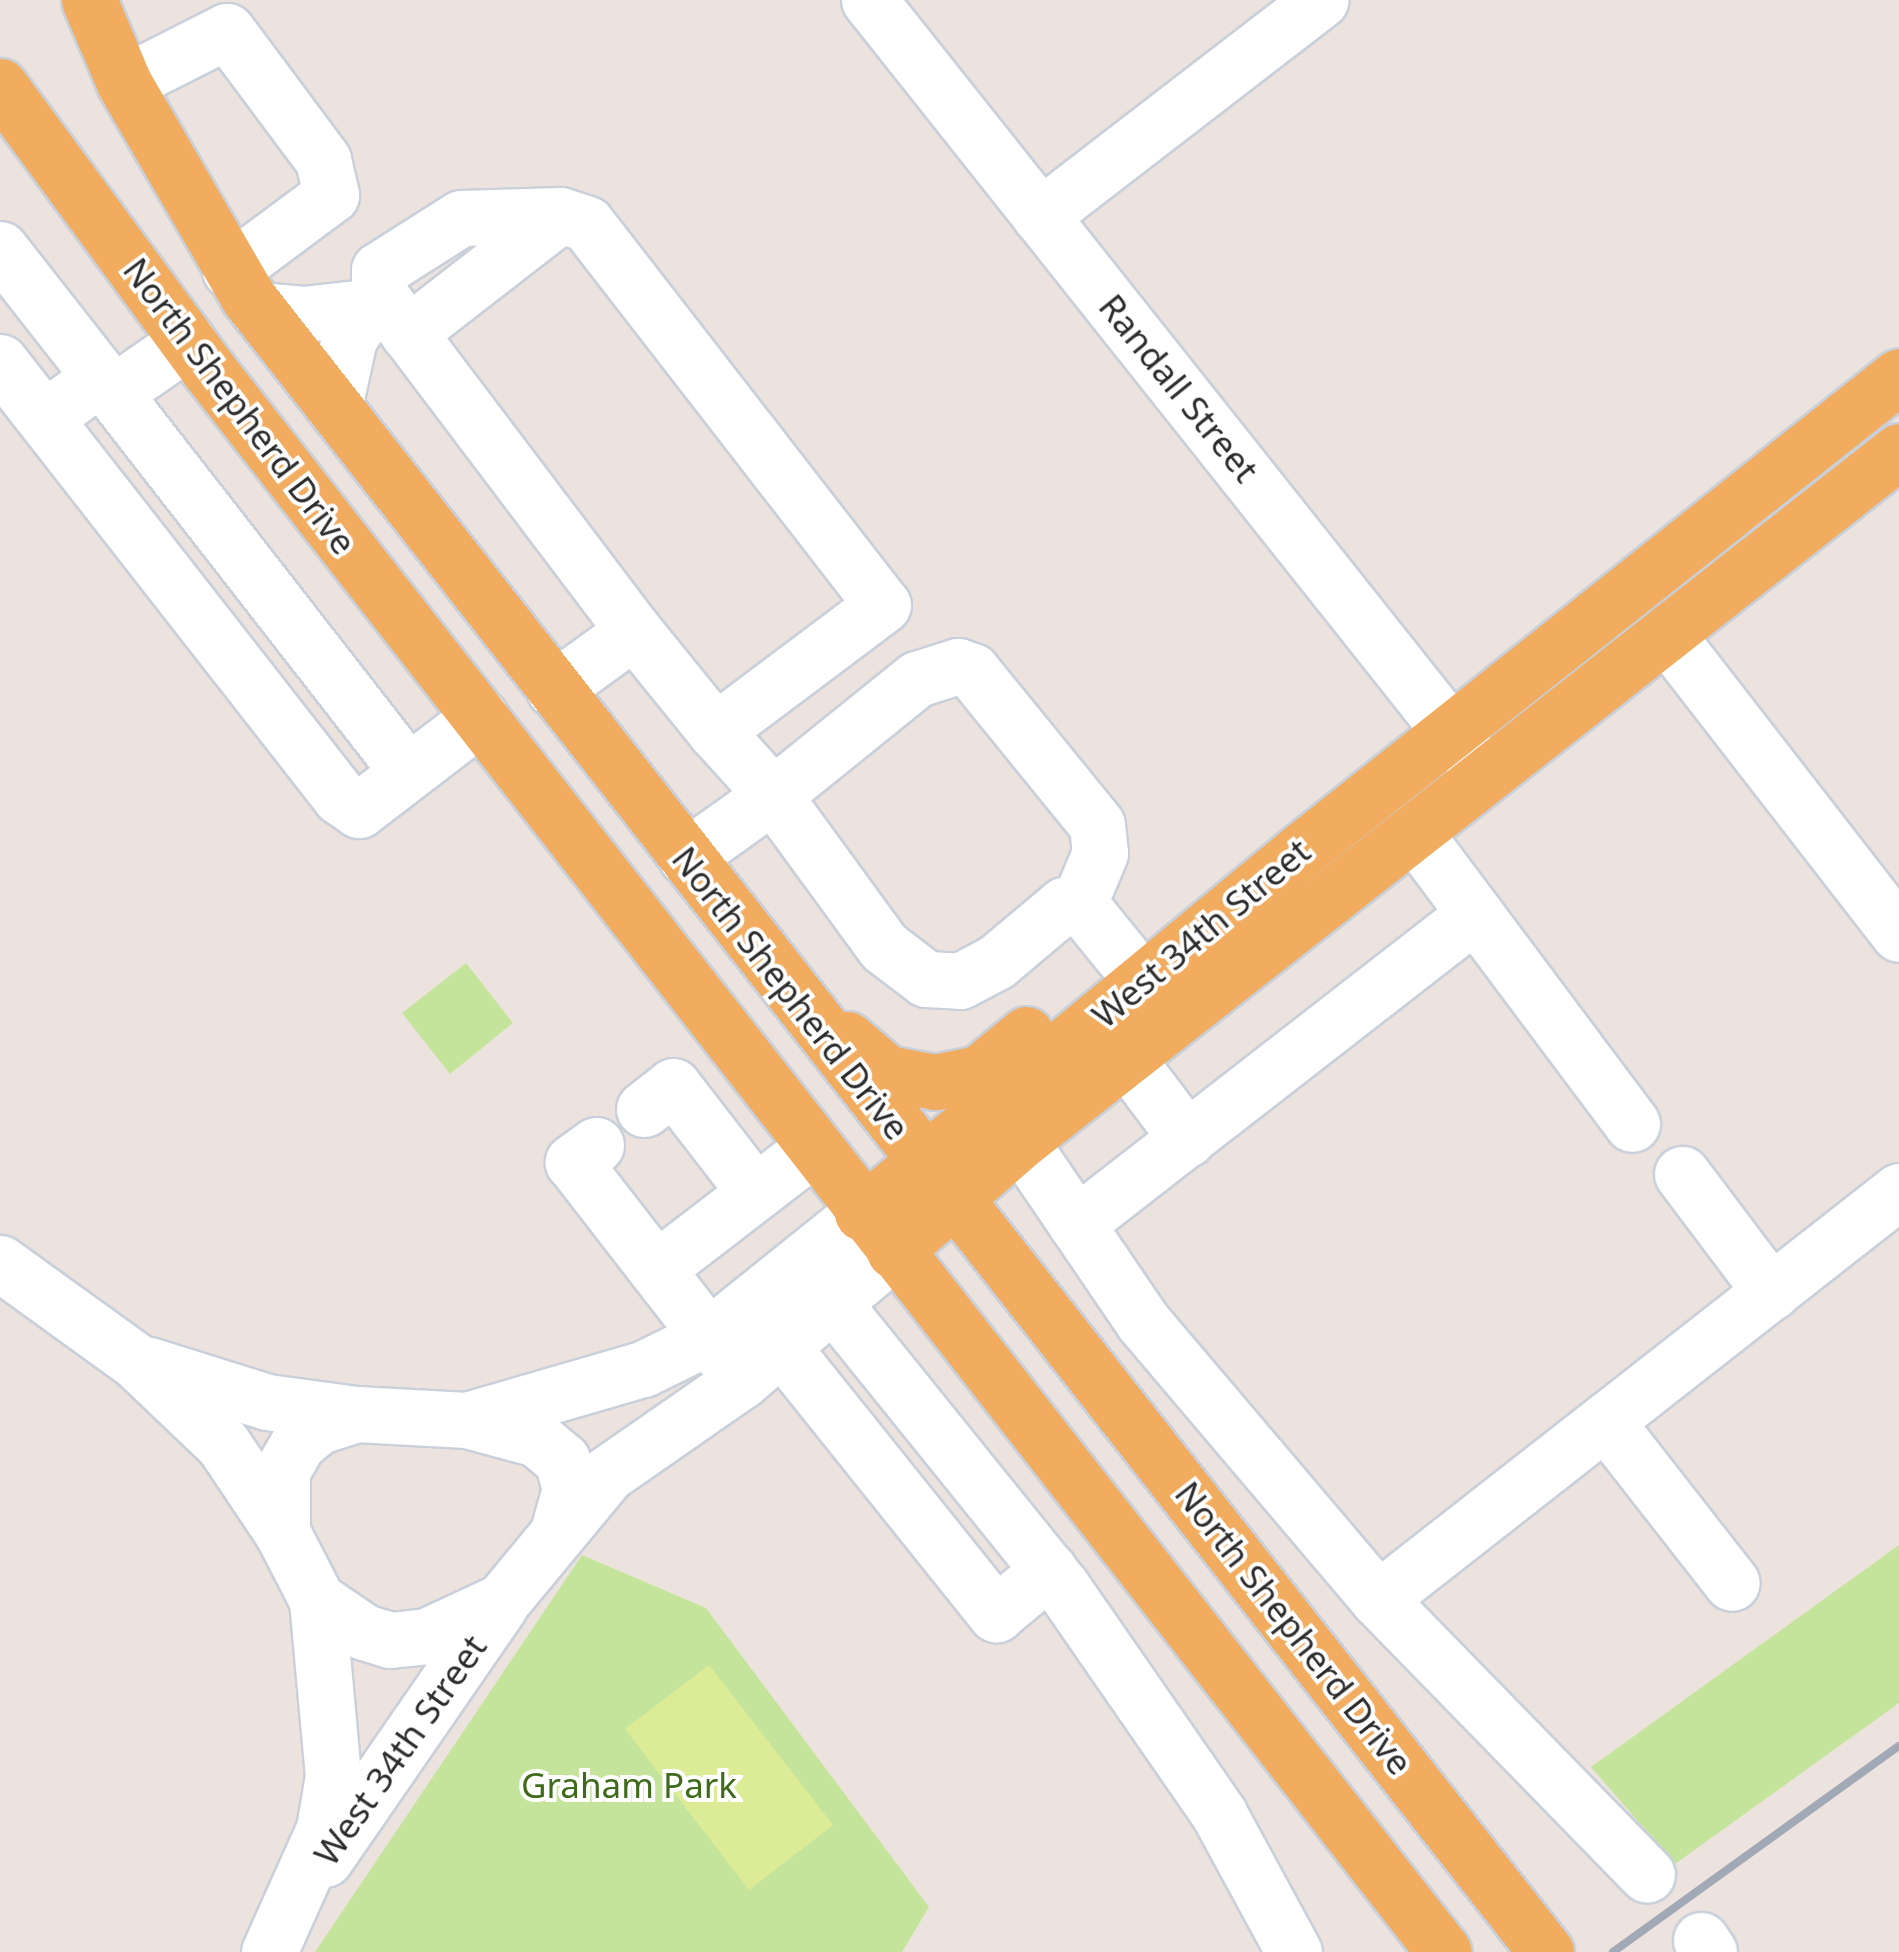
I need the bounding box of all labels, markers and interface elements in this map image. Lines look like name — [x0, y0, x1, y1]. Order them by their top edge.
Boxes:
street label: North Shepherd Drive — [115, 250, 365, 562]
street label: Randall Street — [1091, 286, 1267, 490]
street label: West 34th Street — [1084, 830, 1318, 1036]
street label: North Shepherd Drive — [664, 838, 918, 1148]
street label: North Shepherd Drive — [1167, 1473, 1421, 1783]
street label: West 34th Street — [305, 1627, 495, 1873]
park label: Graham Park — [521, 1764, 737, 1806]

